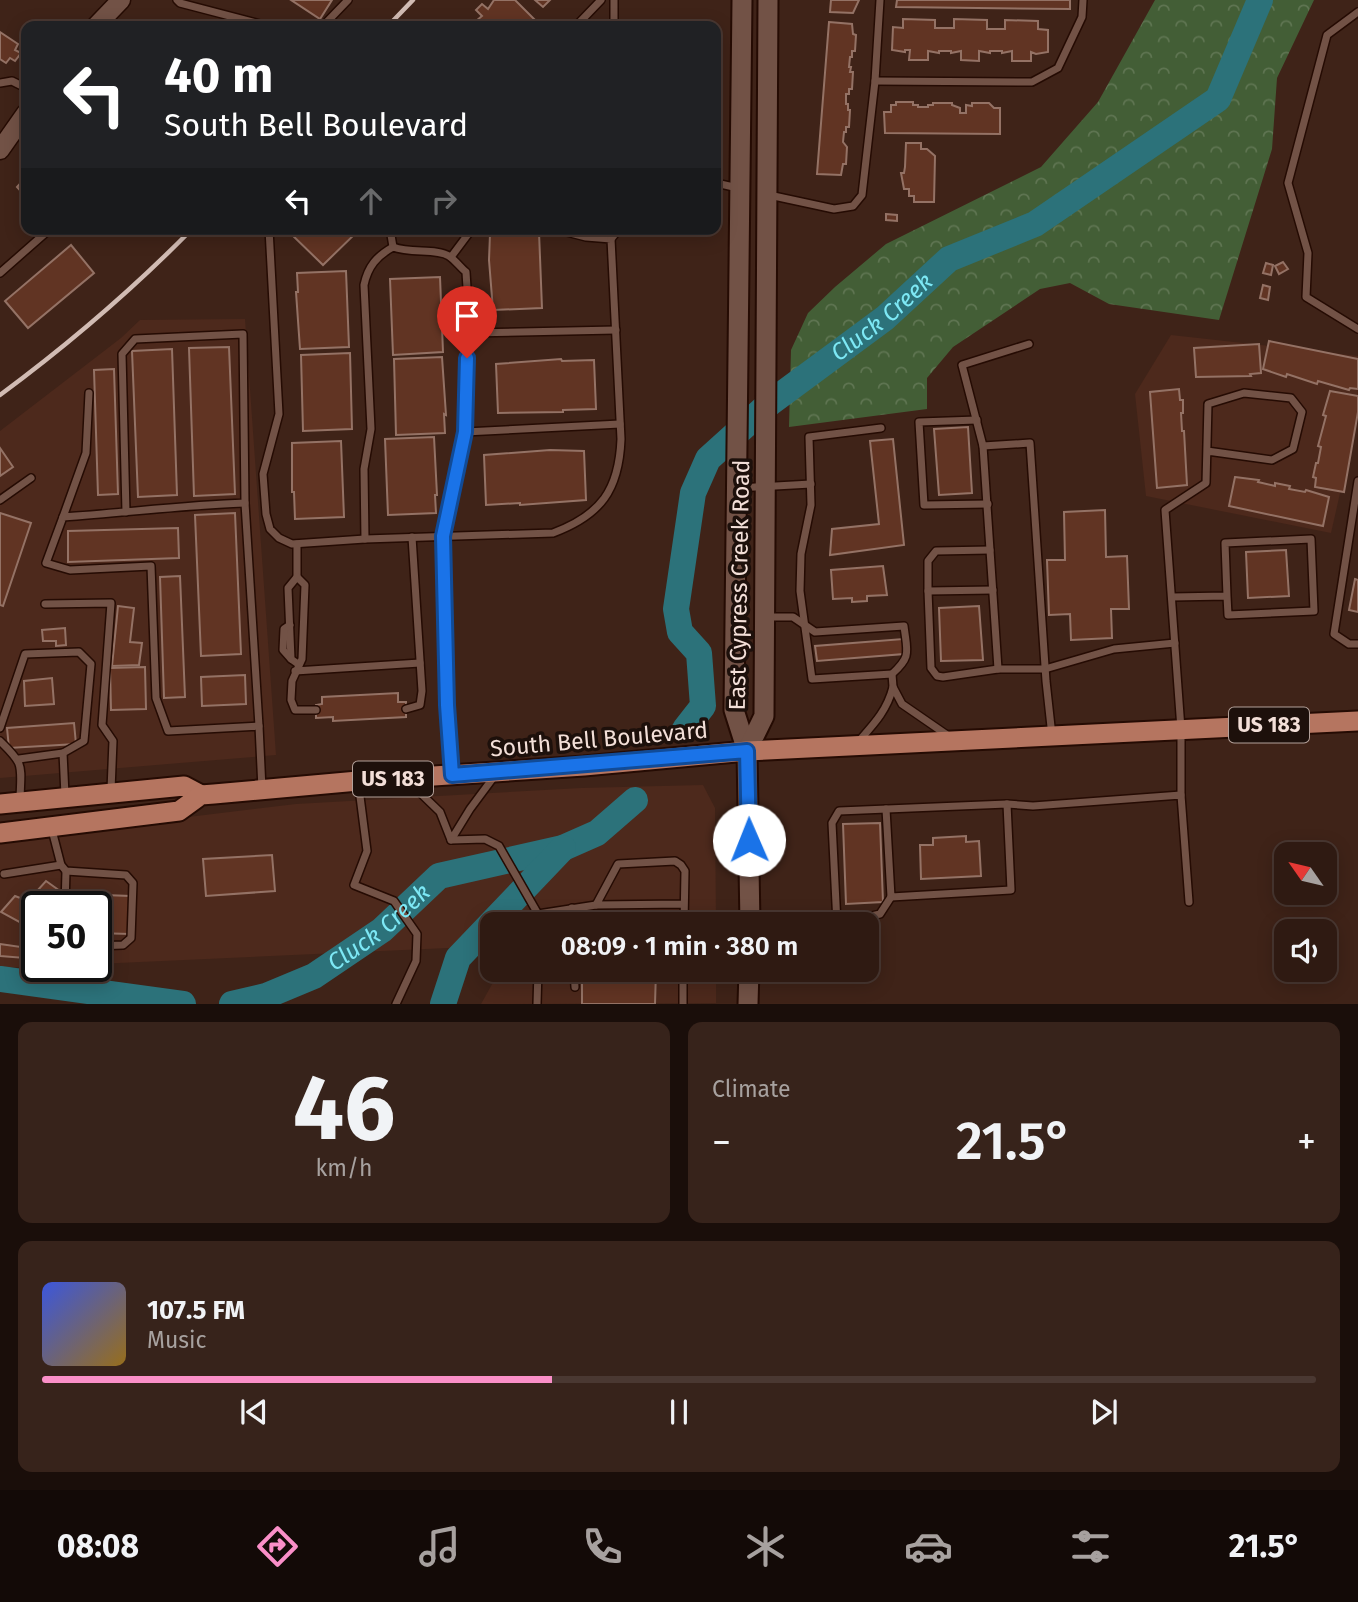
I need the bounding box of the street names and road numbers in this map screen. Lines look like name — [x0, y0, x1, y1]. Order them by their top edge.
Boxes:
street label: East Cypress Creek Road — [723, 459, 755, 711]
road number: US 183 — [1229, 708, 1309, 742]
street label: South Bell Boulevard — [489, 716, 709, 762]
road number: US 183 — [353, 762, 433, 796]

